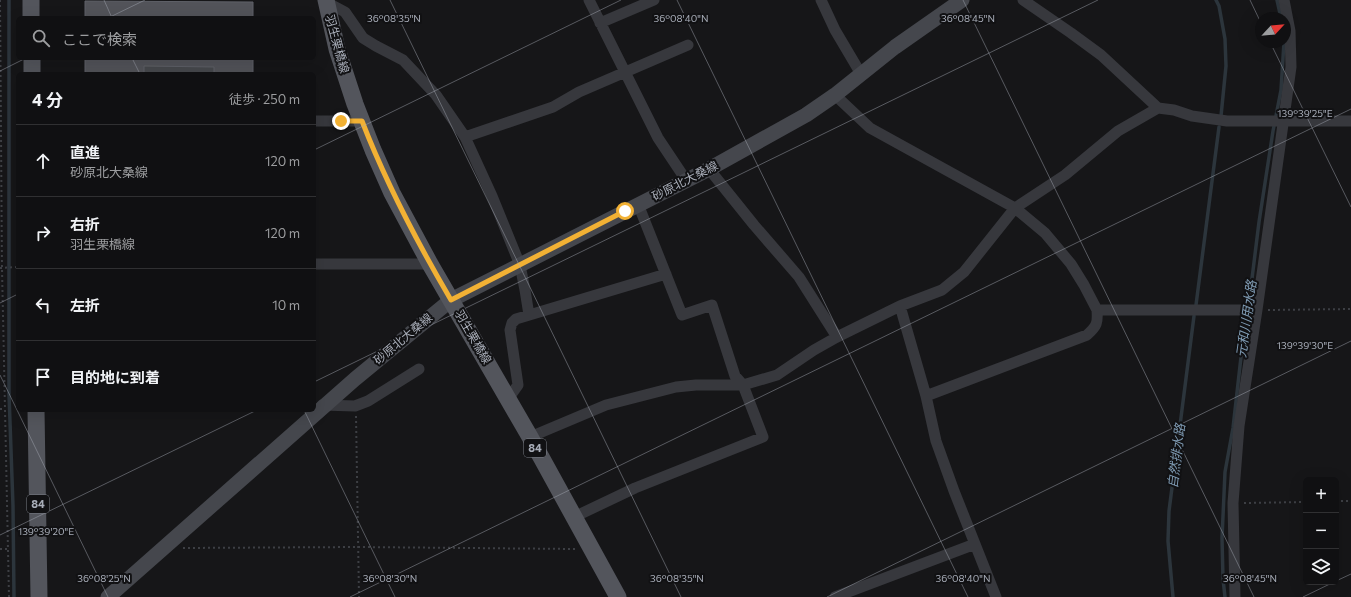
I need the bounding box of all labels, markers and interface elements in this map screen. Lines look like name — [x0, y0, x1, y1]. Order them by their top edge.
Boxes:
text: 36°08'35"N — [367, 12, 421, 24]
text: 36°08'40"N — [654, 12, 708, 24]
text: 36°08'45"N — [941, 12, 995, 24]
north arrow — [1255, 12, 1291, 48]
street label: 羽生栗橋線 — [323, 13, 352, 75]
search box — [16, 16, 316, 60]
icon: search — [30, 27, 52, 49]
text: ここで検索 — [62, 30, 137, 48]
text: 4 分 — [32, 89, 63, 110]
text: 徒歩 · 250 m — [229, 91, 300, 107]
text: 139°39'25"E — [1277, 107, 1333, 119]
route end — [332, 112, 350, 130]
text: 直進 — [70, 143, 100, 161]
icon: ahead — [32, 150, 54, 172]
text: 120 m — [265, 153, 300, 169]
street label: 砂原北大桑線 — [649, 158, 720, 203]
text: 砂原北大桑線 — [70, 164, 148, 180]
route start — [616, 202, 634, 220]
text: 右折 — [70, 215, 100, 233]
icon: right — [32, 222, 54, 244]
text: 120 m — [265, 225, 300, 241]
text: 羽生栗橋線 — [70, 236, 135, 252]
water label: 元和川用水路 — [1233, 278, 1259, 359]
icon: left — [32, 294, 54, 316]
text: 左折 — [70, 296, 100, 314]
text: 10 m — [272, 297, 300, 313]
street label: 羽生栗橋線 — [453, 307, 495, 366]
street label: 砂原北大桑線 — [370, 310, 434, 367]
text: 139°39'30"E — [1277, 339, 1333, 351]
icon: arrive — [32, 366, 54, 388]
text: 目的地に到着 — [70, 368, 160, 386]
water label: 自然排水路 — [1164, 422, 1188, 489]
road number: 84 — [524, 439, 546, 457]
map controls — [1303, 477, 1339, 585]
button: + — [1303, 477, 1339, 513]
road number: 84 — [27, 495, 49, 513]
button: − — [1303, 513, 1339, 549]
text: 139°39'20"E — [18, 525, 74, 537]
button: layers — [1303, 549, 1339, 585]
text: 36°08'25"N — [77, 572, 131, 584]
text: 36°08'30"N — [363, 572, 417, 584]
text: 36°08'35"N — [650, 572, 704, 584]
text: 36°08'40"N — [936, 572, 990, 584]
text: 36°08'45"N — [1223, 572, 1277, 584]

